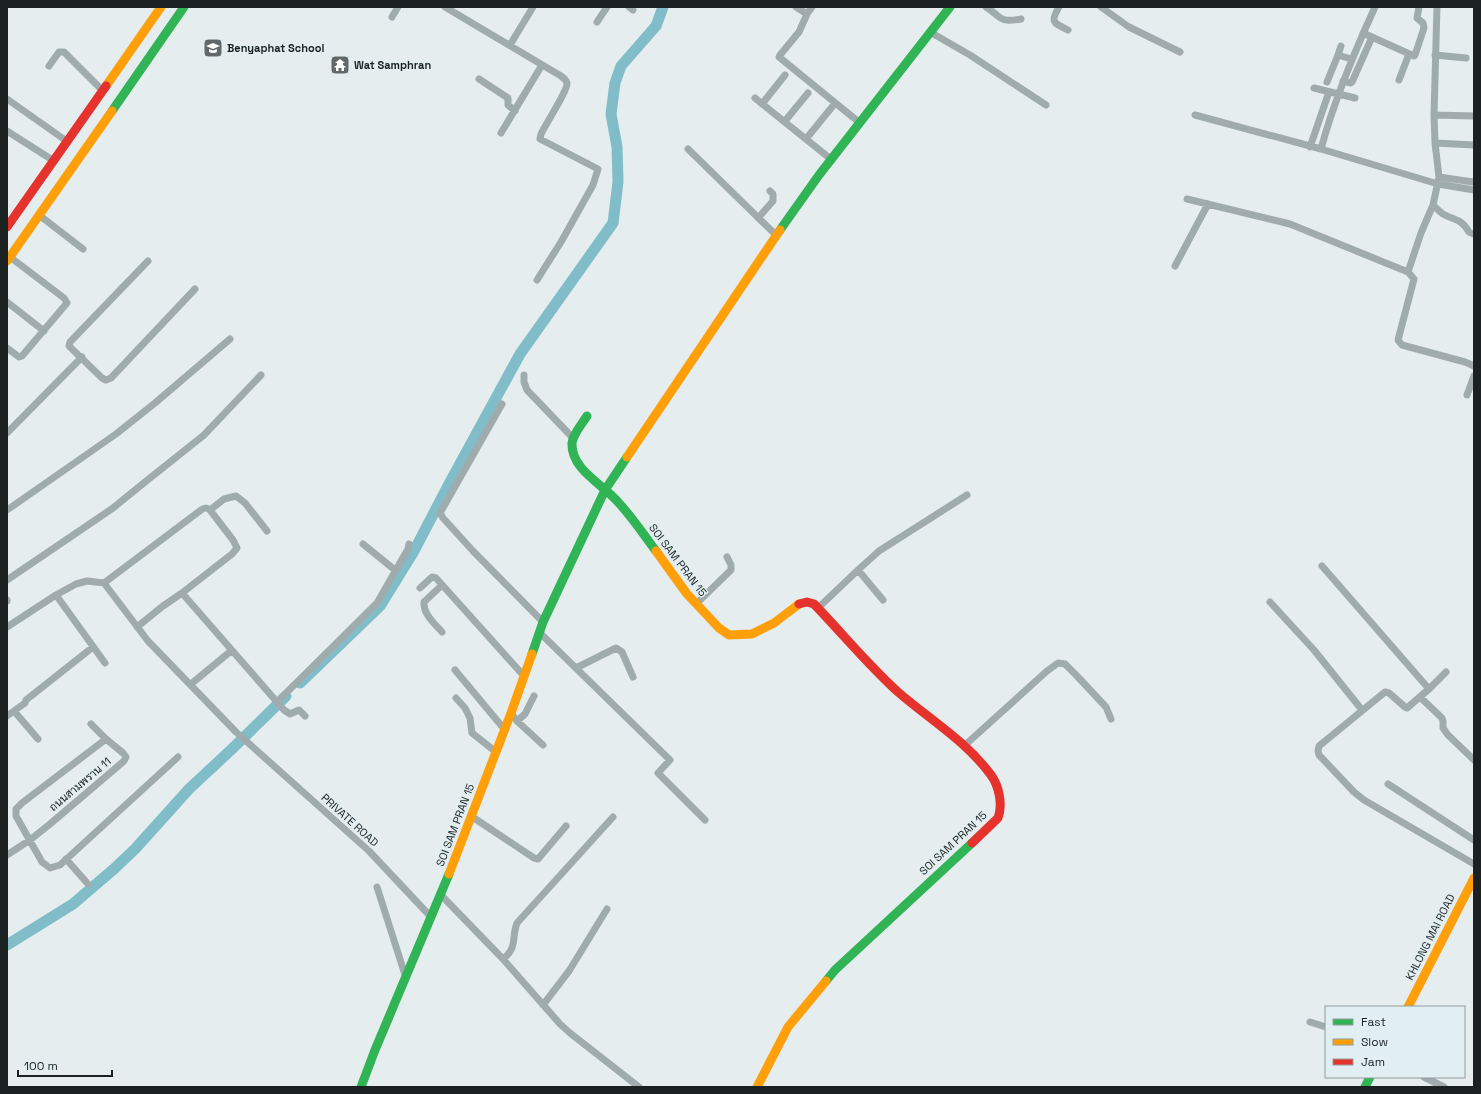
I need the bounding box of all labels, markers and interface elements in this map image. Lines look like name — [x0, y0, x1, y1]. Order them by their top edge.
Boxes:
school or university icon: Benyaphat School — [202, 37, 224, 59]
place label: Benyaphat School — [227, 41, 324, 55]
temple icon: Wat Samphran — [329, 54, 351, 76]
place label: Wat Samphran — [354, 58, 431, 72]
street label: SOI SAM PRAN 15 — [646, 521, 710, 599]
street label: ถนนสามพราน 11 — [46, 754, 114, 814]
street label: SOI SAM PRAN 15 — [433, 781, 477, 868]
street label: PRIVATE ROAD — [318, 791, 382, 849]
street label: SOI SAM PRAN 15 — [916, 808, 990, 878]
street label: KHLONG MAI ROAD — [1402, 892, 1458, 982]
legend — [1325, 1006, 1465, 1078]
text: Fast — [1361, 1014, 1386, 1030]
text: Slow — [1361, 1034, 1388, 1050]
scale bar — [18, 1052, 112, 1078]
text: Jam — [1361, 1054, 1385, 1070]
text: 100 m — [24, 1058, 58, 1074]

